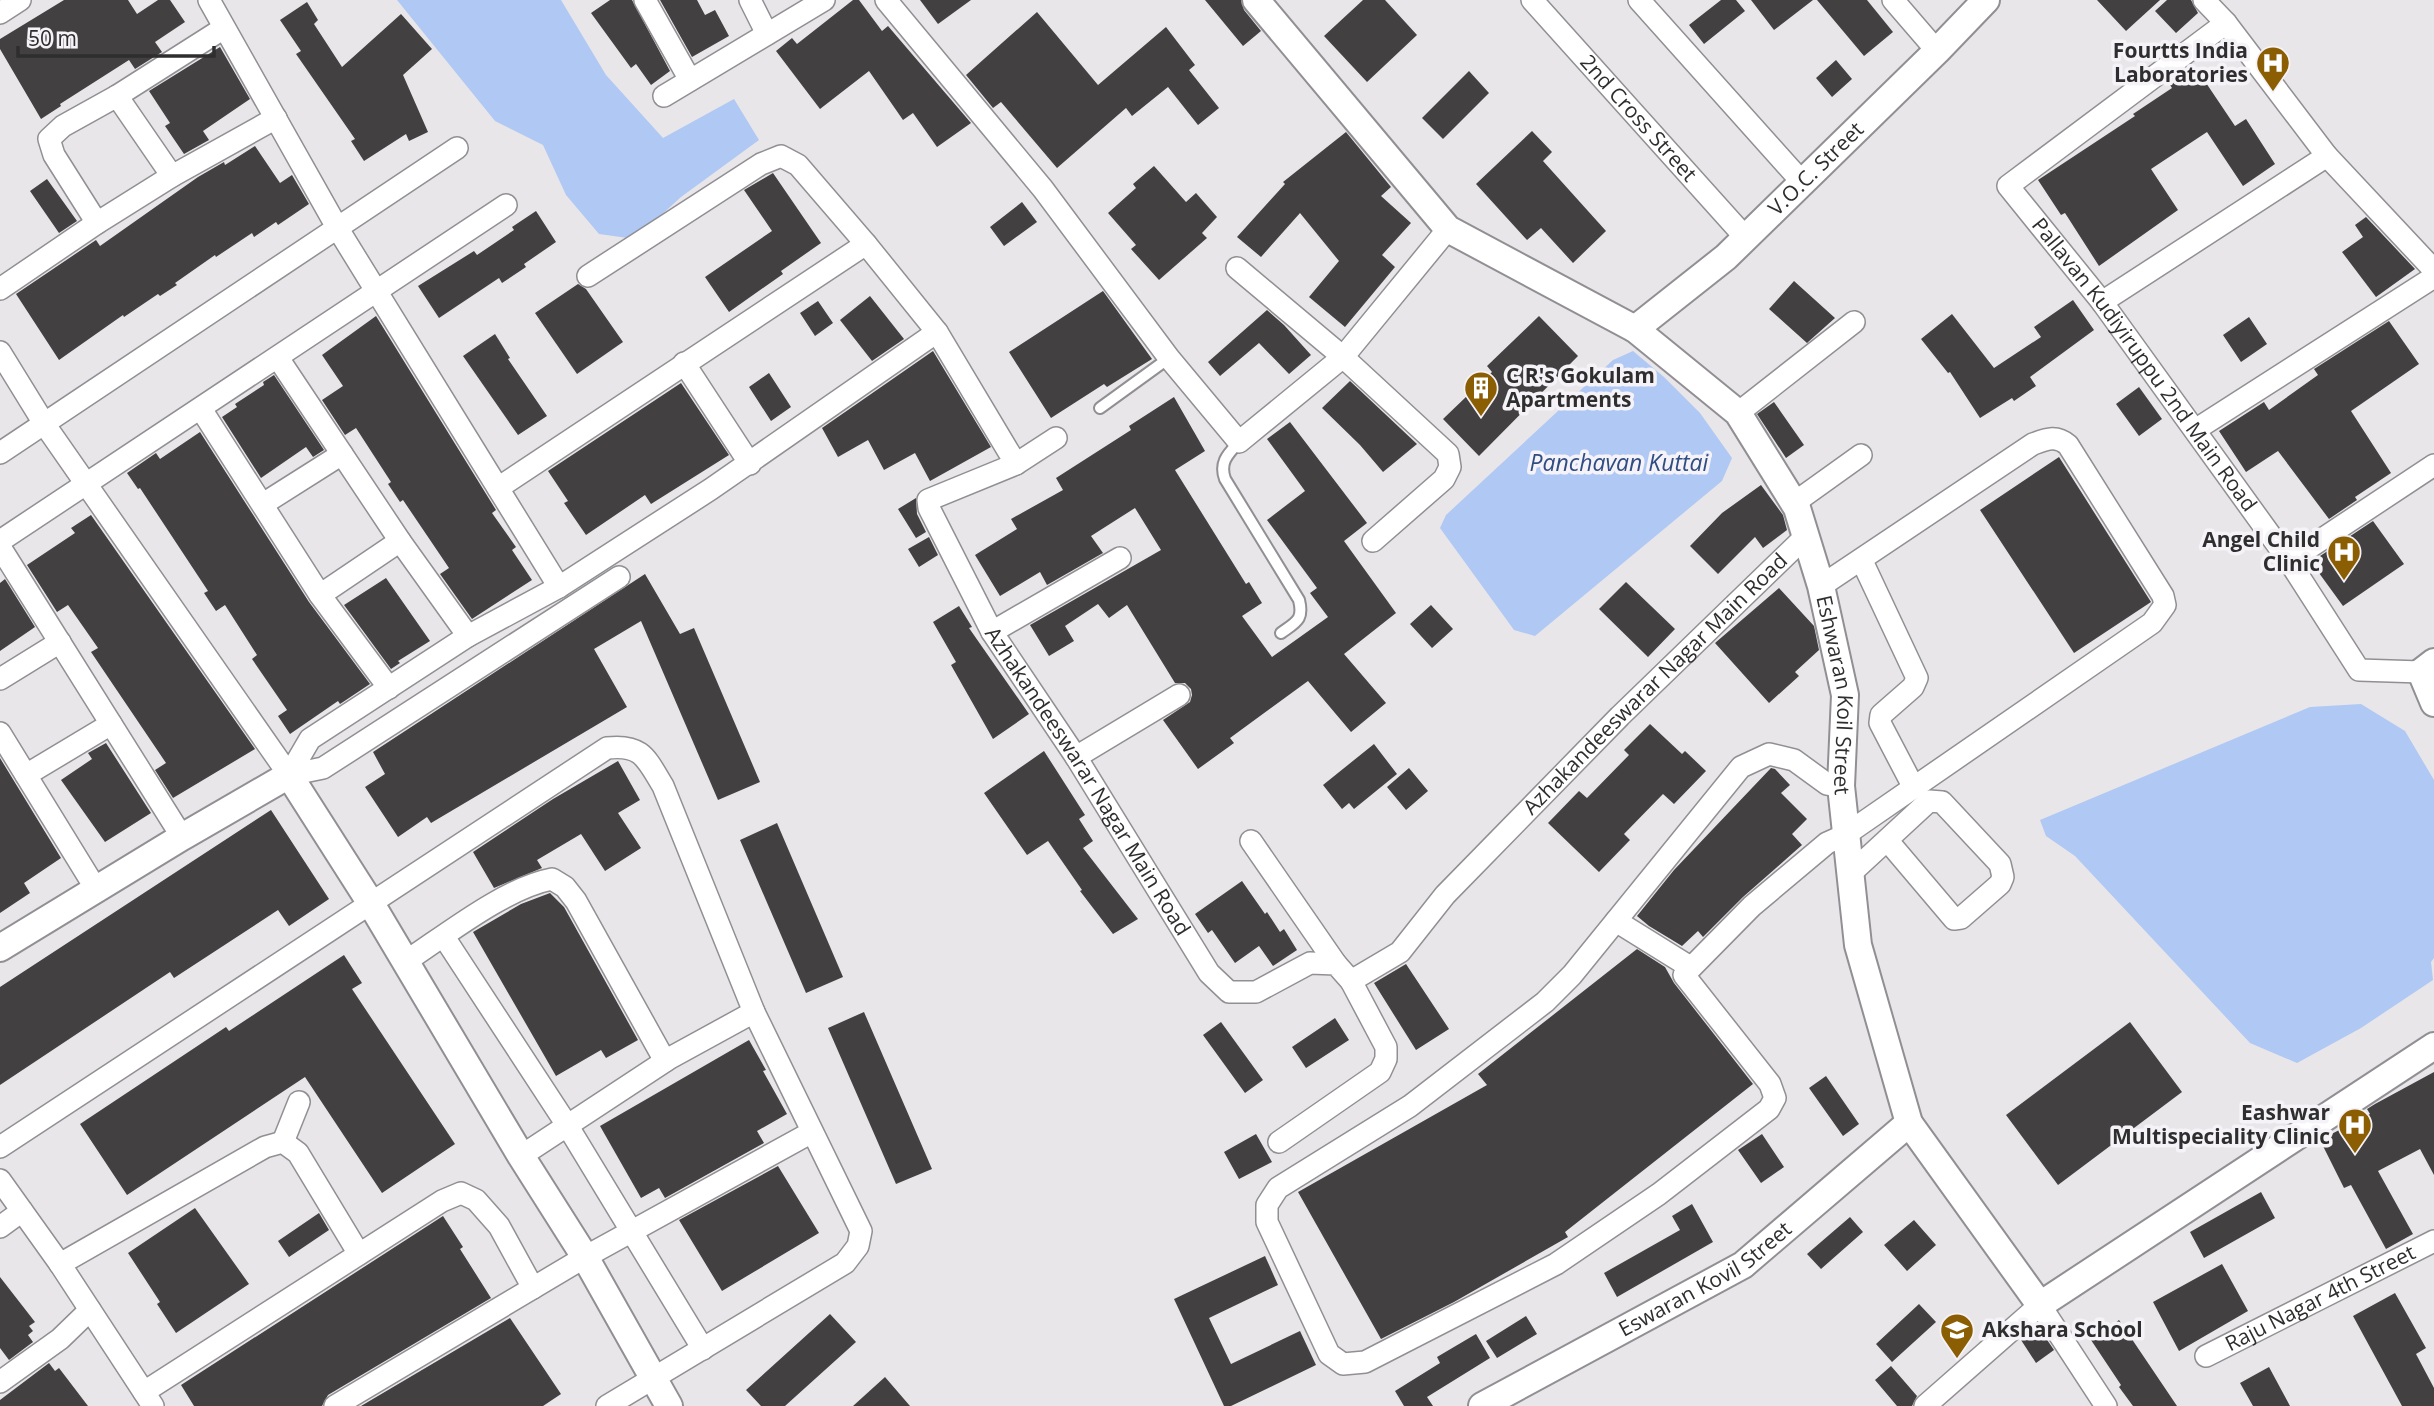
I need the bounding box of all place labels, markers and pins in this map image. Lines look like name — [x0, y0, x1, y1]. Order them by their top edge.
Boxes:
place label: Fourtts India Laboratories — [2113, 36, 2248, 88]
hospital icon: Fourtts India Laboratories — [2254, 44, 2292, 93]
place label: C R's Gokulam Apartments — [1506, 361, 1655, 413]
building icon: C R's Gokulam Apartments — [1462, 369, 1500, 418]
place label: Angel Child Clinic — [2202, 525, 2320, 577]
hospital icon: Angel Child Clinic — [2325, 533, 2363, 582]
place label: Eashwar Multispeciality Clinic — [2112, 1098, 2330, 1150]
hospital icon: Eashwar Multispeciality Clinic — [2336, 1106, 2374, 1155]
school or university icon: Akshara School — [1938, 1311, 1976, 1360]
place label: Akshara School — [1982, 1315, 2143, 1343]

